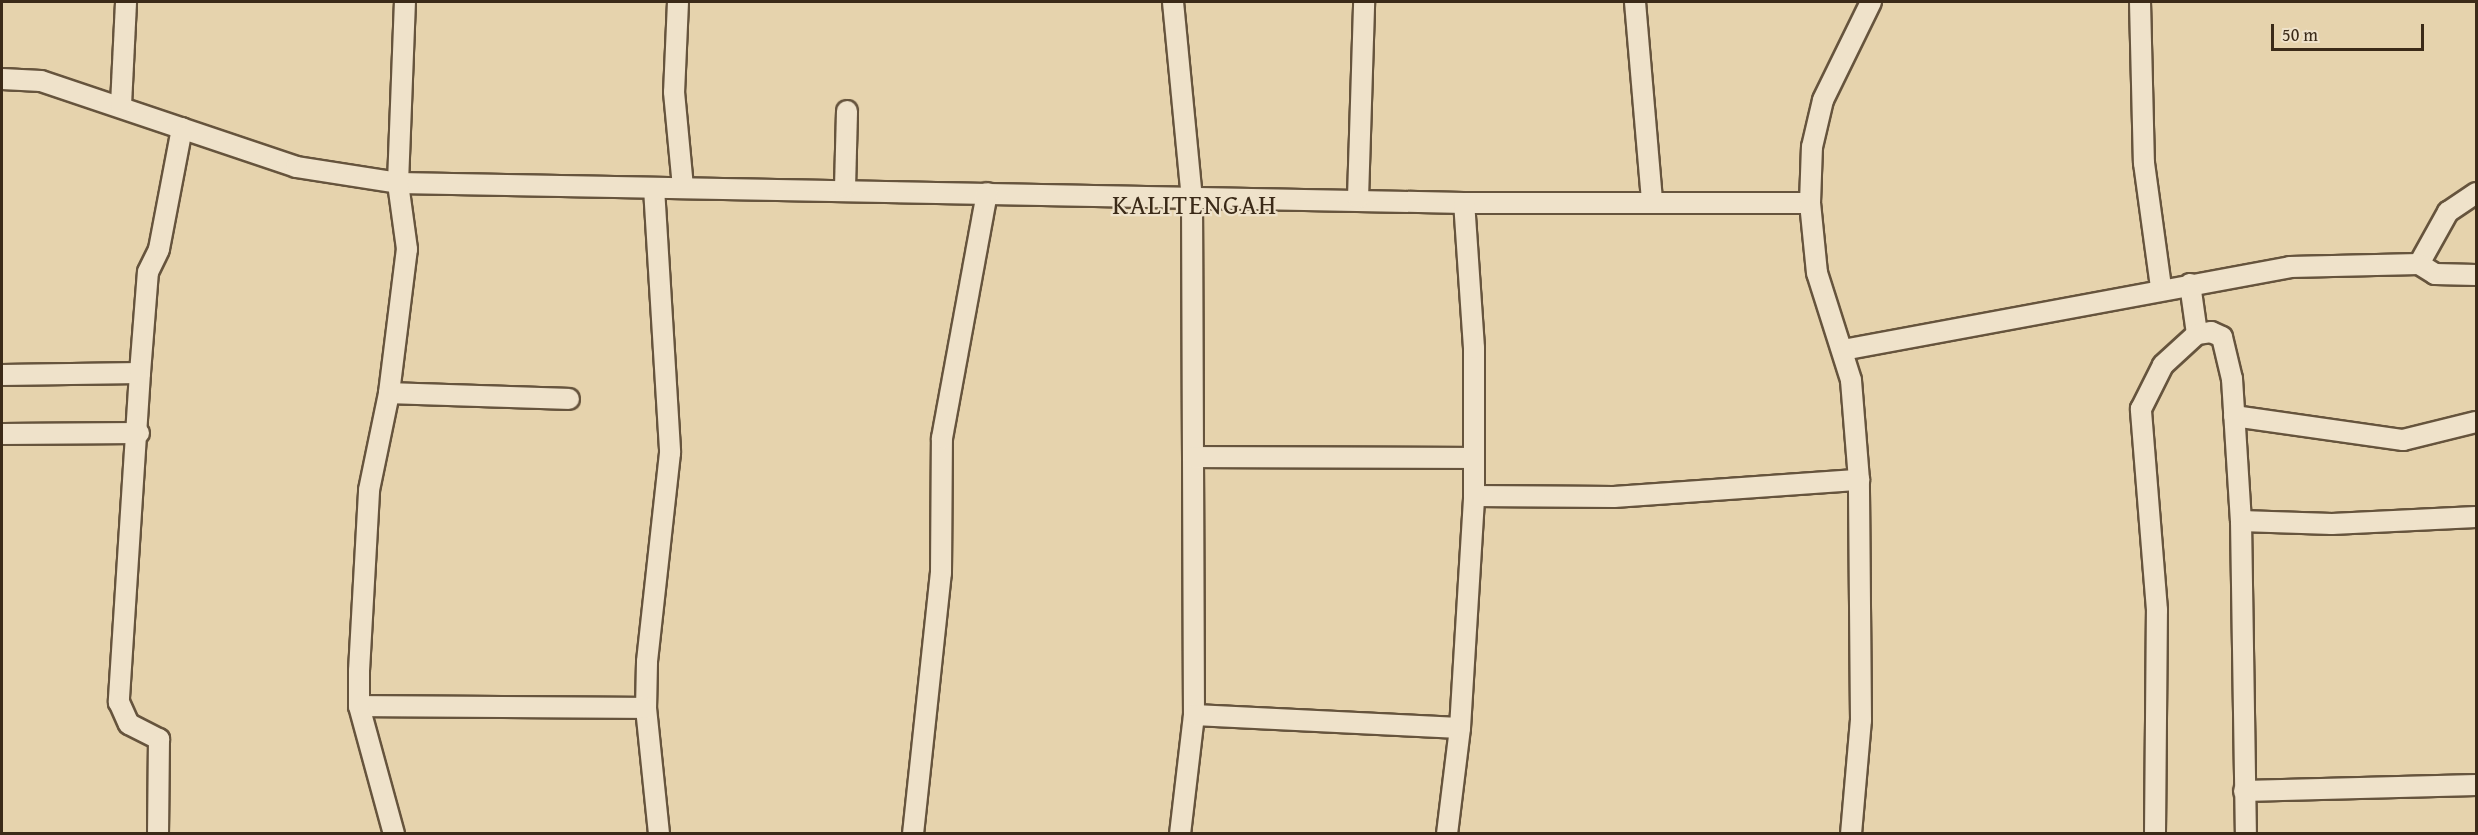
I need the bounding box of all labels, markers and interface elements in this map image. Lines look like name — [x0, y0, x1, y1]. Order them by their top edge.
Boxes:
scale bar — [2274, 12, 2427, 50]
text: 50 m — [2282, 21, 2318, 48]
district label: KALITENGAH — [1112, 189, 1278, 221]

